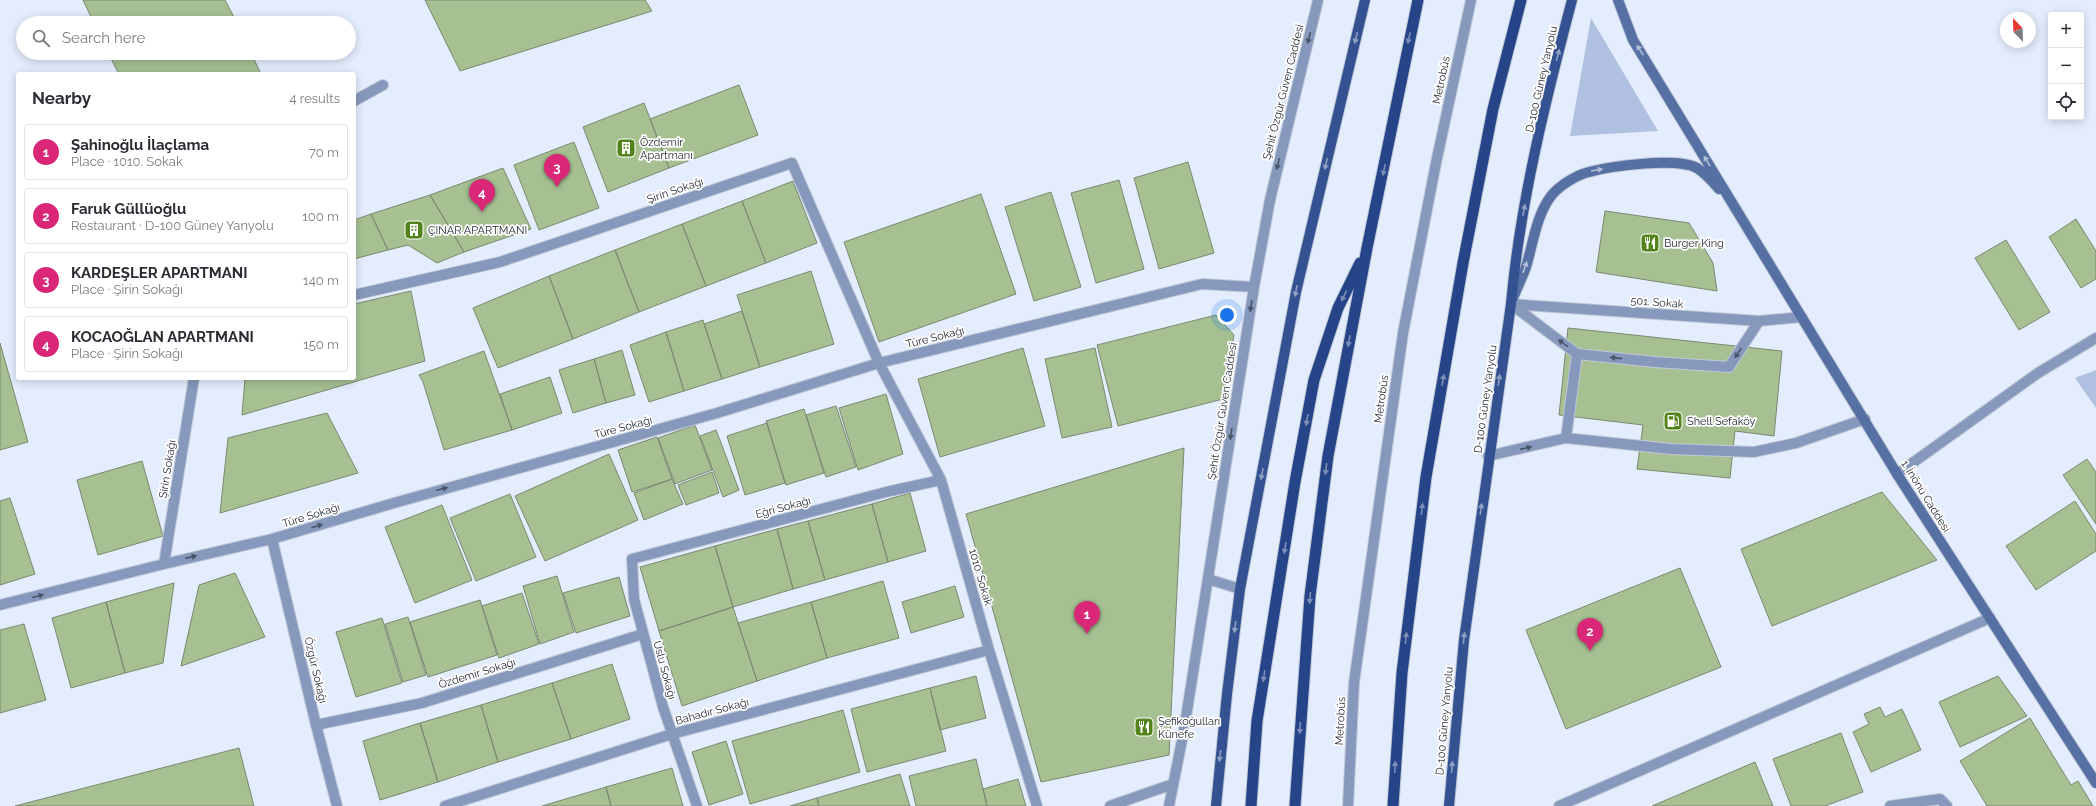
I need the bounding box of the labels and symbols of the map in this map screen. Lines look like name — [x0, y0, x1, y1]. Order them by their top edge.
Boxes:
north arrow — [2000, 12, 2036, 48]
street label: Şehit Özgür Güven Caddesi — [1260, 23, 1307, 161]
street label: D-100 Güney Yanyolu — [1523, 25, 1560, 134]
one-way arrow — [1306, 32, 1312, 44]
one-way arrow — [1353, 32, 1359, 44]
one-way arrow — [1406, 32, 1412, 44]
one-way arrow — [1636, 44, 1643, 56]
one-way arrow — [1555, 49, 1561, 61]
street label: Metrobüs — [1430, 55, 1453, 105]
place label: Özdemir Apartmanı — [640, 136, 693, 162]
building icon: Özdemir Apartmanı — [615, 137, 637, 159]
pin: 3 — [544, 154, 570, 187]
one-way arrow — [1704, 155, 1711, 167]
one-way arrow — [1275, 158, 1281, 170]
one-way arrow — [1323, 159, 1329, 171]
one-way arrow — [1380, 164, 1386, 176]
one-way arrow — [1591, 167, 1603, 173]
street label: Şirin Sokağı — [645, 175, 705, 206]
pin: 4 — [469, 179, 495, 212]
one-way arrow — [1522, 204, 1528, 216]
building icon: ÇINAR APARTMANI — [403, 219, 425, 241]
place label: ÇINAR APARTMANI — [428, 224, 527, 237]
restaurant icon: Burger King — [1639, 232, 1661, 254]
place label: Burger King — [1664, 237, 1724, 250]
one-way arrow — [1523, 261, 1529, 273]
one-way arrow — [1293, 285, 1299, 297]
one-way arrow — [1341, 290, 1347, 301]
street label: 501. Sokak — [1630, 294, 1684, 311]
one-way arrow — [1248, 299, 1254, 312]
your location — [1217, 305, 1237, 325]
street label: Türe Sokağı — [905, 324, 966, 351]
one-way arrow — [1346, 335, 1352, 347]
one-way arrow — [1557, 339, 1568, 347]
street label: Şehit Özgür Güven Caddesi — [1205, 341, 1240, 481]
street label: D-100 Güney Yanyolu — [1471, 344, 1500, 454]
one-way arrow — [1734, 348, 1742, 358]
one-way arrow — [1610, 355, 1622, 361]
street label: Metrobüs — [1372, 374, 1391, 424]
one-way arrow — [1440, 374, 1446, 386]
one-way arrow — [1496, 374, 1502, 386]
fuel station icon: Shell Sefaköy — [1662, 410, 1684, 432]
street label: Türe Sokağı — [593, 414, 654, 441]
one-way arrow — [1303, 414, 1309, 426]
place label: Shell Sefaköy — [1687, 415, 1756, 428]
one-way arrow — [1228, 428, 1234, 440]
street label: Şirin Sokağı — [156, 439, 179, 499]
one-way arrow — [1520, 444, 1532, 450]
street label: 1. İnönü Caddesi — [1898, 458, 1953, 535]
one-way arrow — [1323, 463, 1330, 475]
one-way arrow — [1259, 468, 1265, 480]
one-way arrow — [436, 486, 448, 492]
street label: Eğri Sokağı — [754, 494, 812, 521]
street label: Türe Sokağı — [281, 501, 341, 530]
one-way arrow — [1419, 502, 1425, 515]
one-way arrow — [1478, 503, 1484, 515]
one-way arrow — [311, 523, 323, 529]
one-way arrow — [1282, 542, 1288, 554]
street label: 1010. Sokak — [966, 547, 995, 607]
one-way arrow — [185, 554, 197, 560]
one-way arrow — [32, 592, 44, 598]
one-way arrow — [1307, 592, 1313, 604]
pin: 1 — [1074, 601, 1100, 634]
pin: 2 — [1577, 618, 1603, 651]
one-way arrow — [1232, 621, 1239, 633]
one-way arrow — [1403, 632, 1409, 644]
one-way arrow — [1461, 632, 1467, 644]
street label: Özgür Sokağı — [302, 636, 329, 704]
street label: Uslu Sokağı — [650, 639, 679, 701]
street label: Özdemir Sokağı — [437, 656, 517, 691]
street label: D-100 Güney Yanyolu — [1433, 666, 1456, 776]
one-way arrow — [1261, 670, 1267, 682]
street label: Bahadır Sokağı — [674, 695, 750, 728]
street label: Metrobüs — [1333, 696, 1348, 746]
place label: Şefikoğulları Künefe — [1158, 715, 1220, 741]
restaurant icon: Şefikoğulları Künefe — [1133, 716, 1155, 738]
one-way arrow — [1297, 722, 1304, 734]
one-way arrow — [1217, 750, 1224, 763]
one-way arrow — [1391, 761, 1398, 773]
one-way arrow — [1448, 761, 1455, 773]

